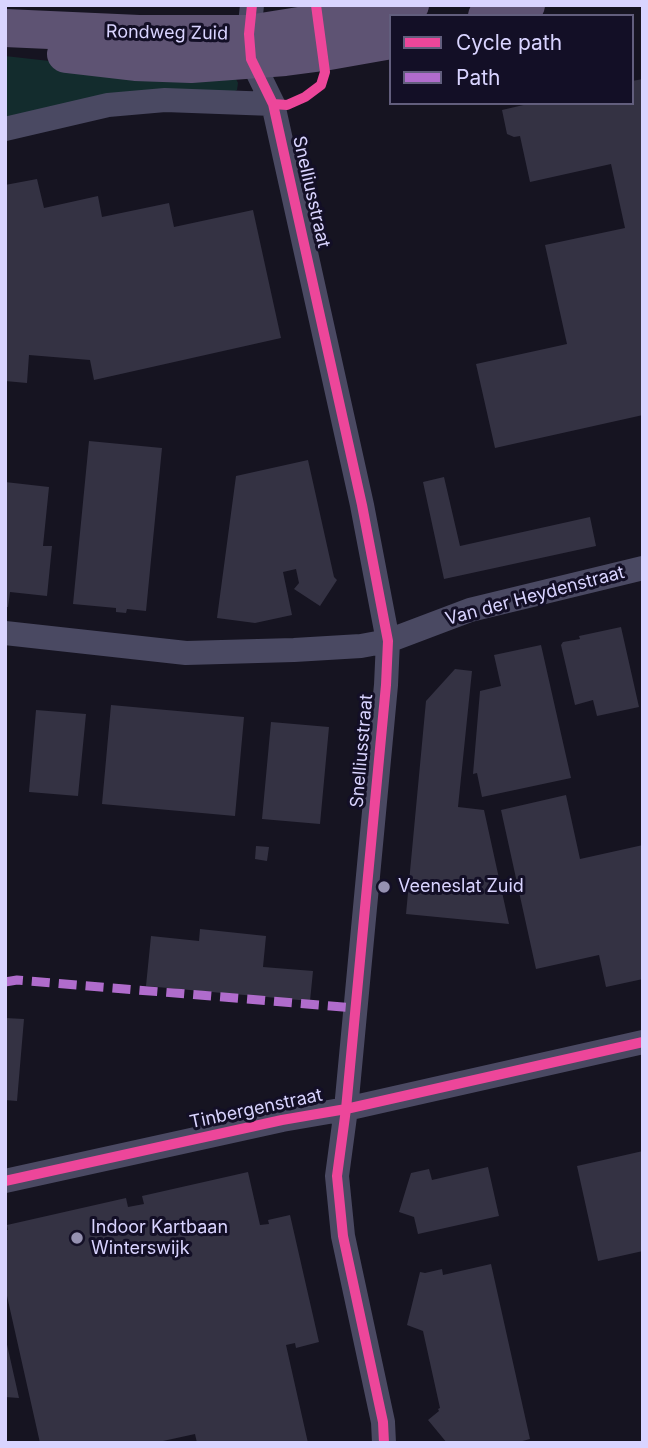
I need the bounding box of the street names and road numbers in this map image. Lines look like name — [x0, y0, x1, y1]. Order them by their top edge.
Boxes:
street label: Rondweg Zuid — [106, 21, 228, 45]
street label: Snelliusstraat — [288, 134, 334, 250]
street label: Van der Heydenstraat — [443, 562, 627, 630]
street label: Snelliusstraat — [346, 693, 378, 809]
street label: Tinbergenstraat — [188, 1084, 324, 1134]

